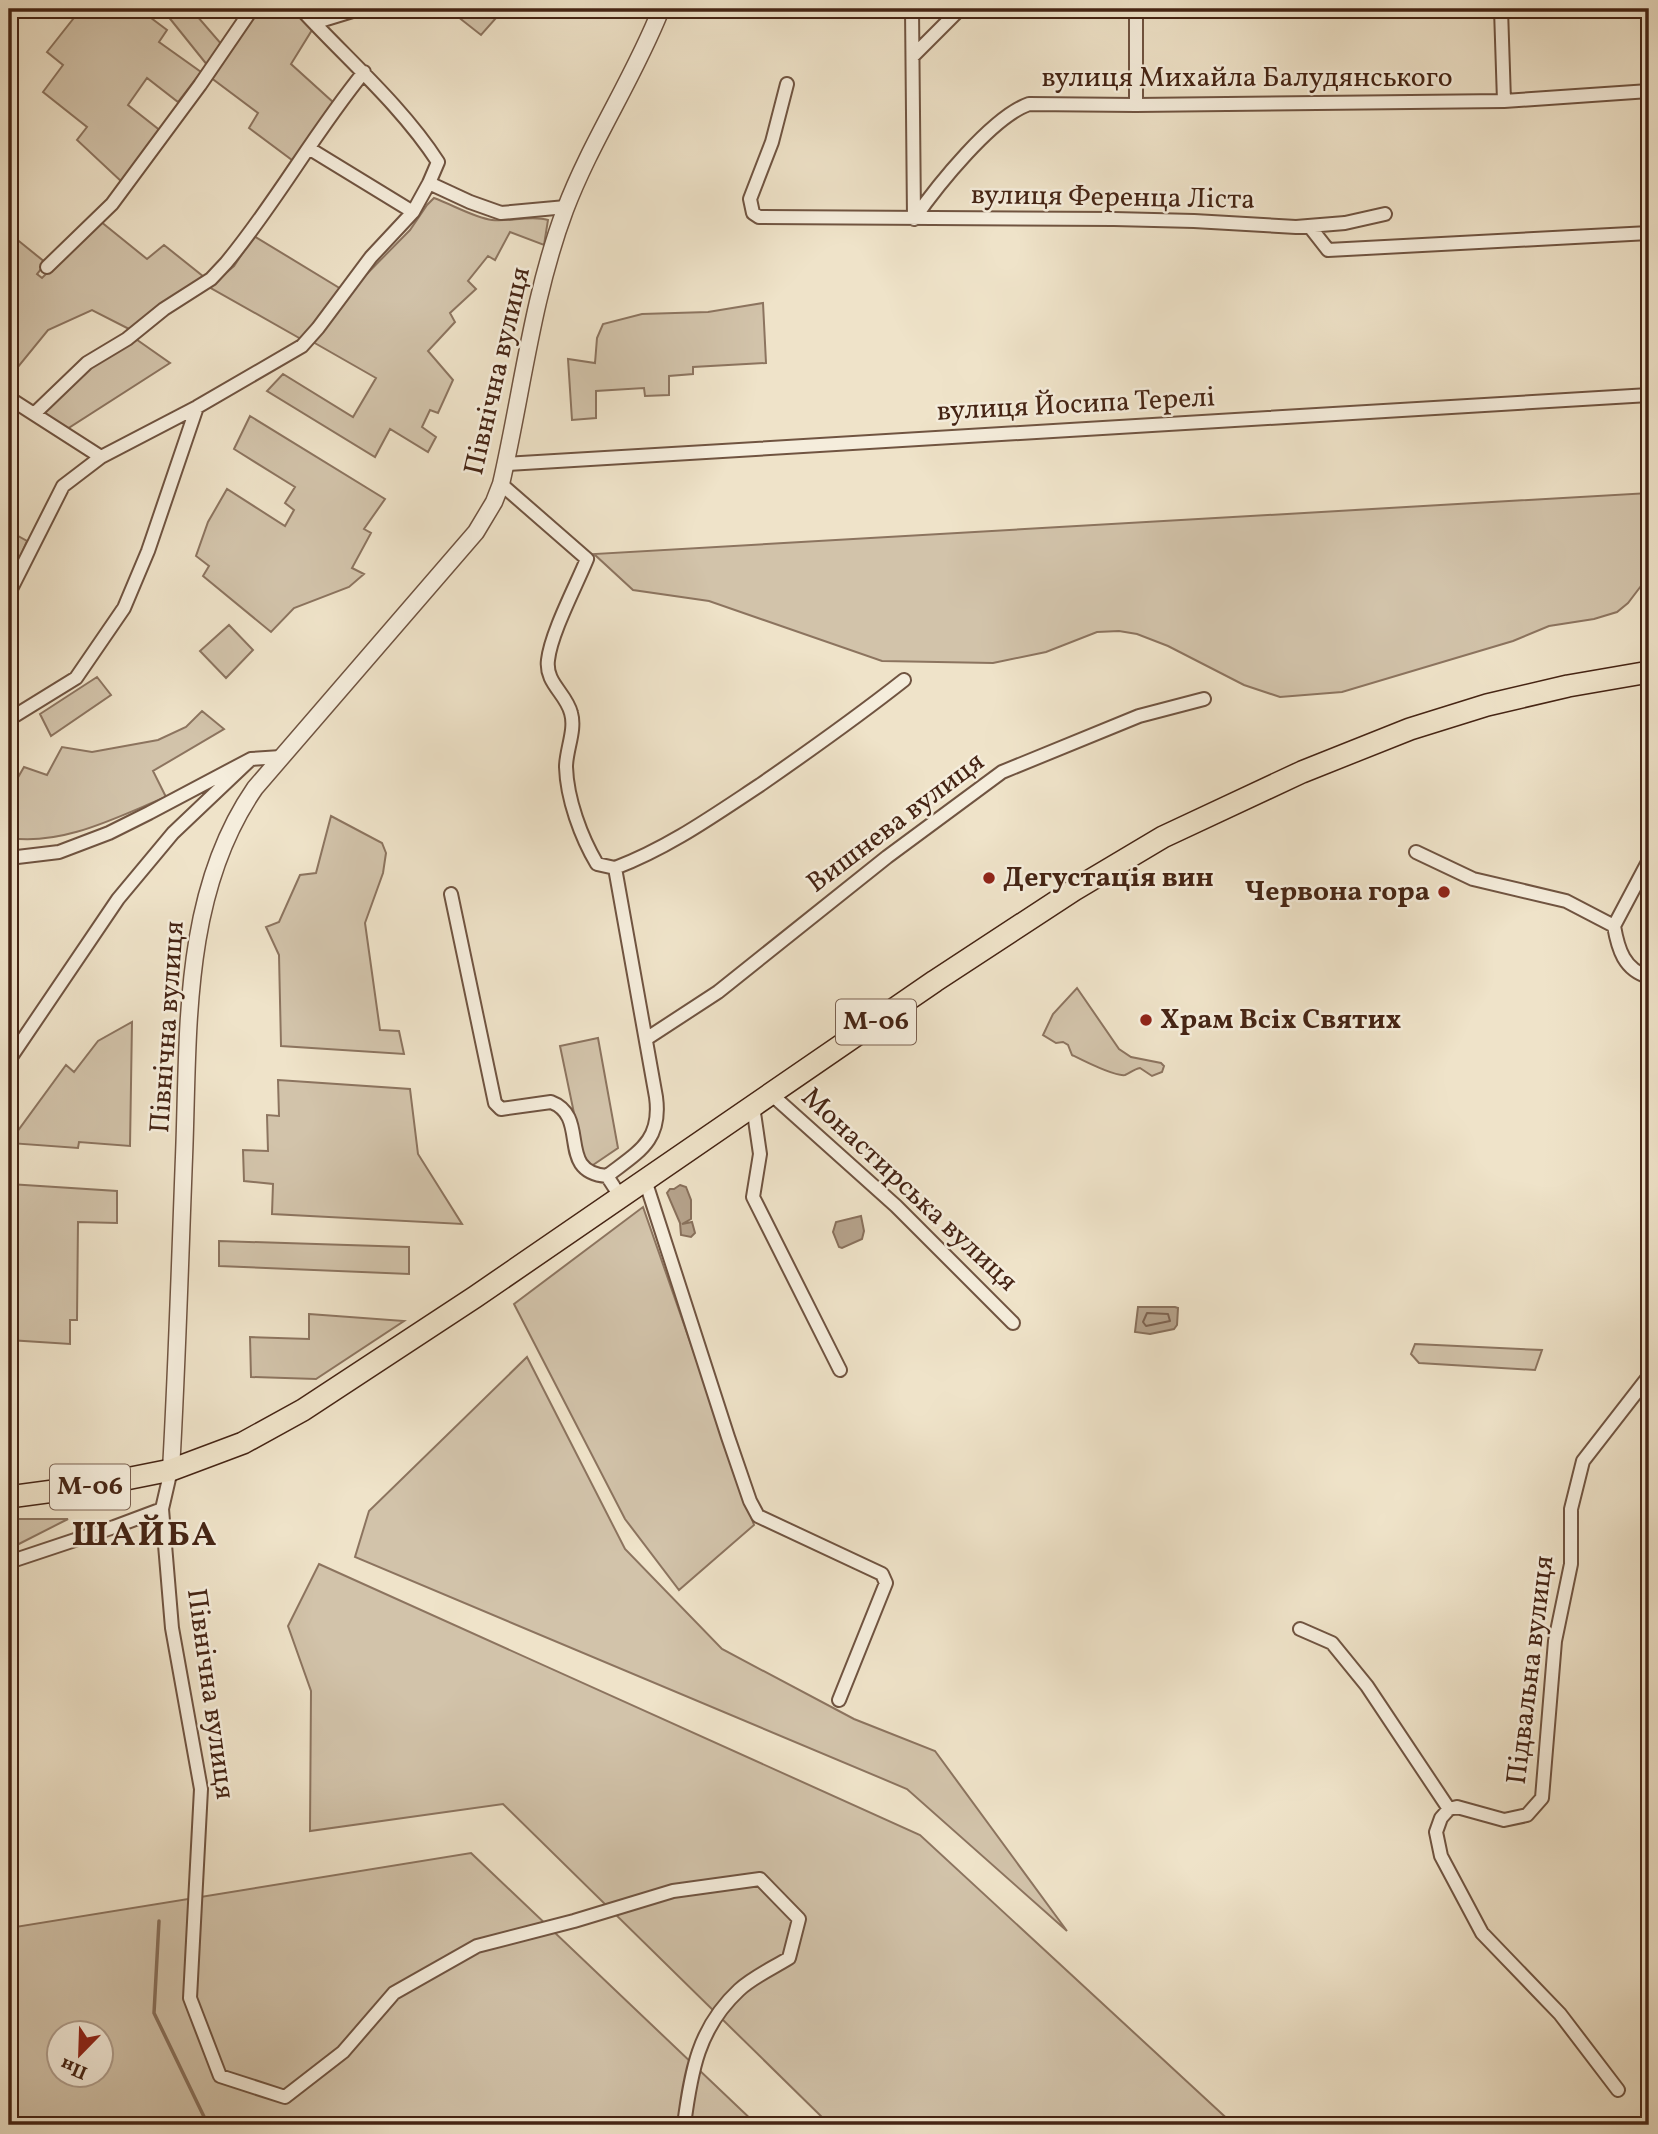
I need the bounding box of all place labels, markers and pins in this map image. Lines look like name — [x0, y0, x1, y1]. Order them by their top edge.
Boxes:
place label: Дегустація вин — [1003, 859, 1214, 898]
marker: Дегустація вин — [981, 870, 997, 886]
place label: Червона гора — [1245, 873, 1430, 912]
marker: Червона гора — [1436, 884, 1452, 900]
place label: Храм Всіх Святих — [1160, 1001, 1401, 1040]
marker: Храм Всіх Святих — [1138, 1012, 1154, 1028]

